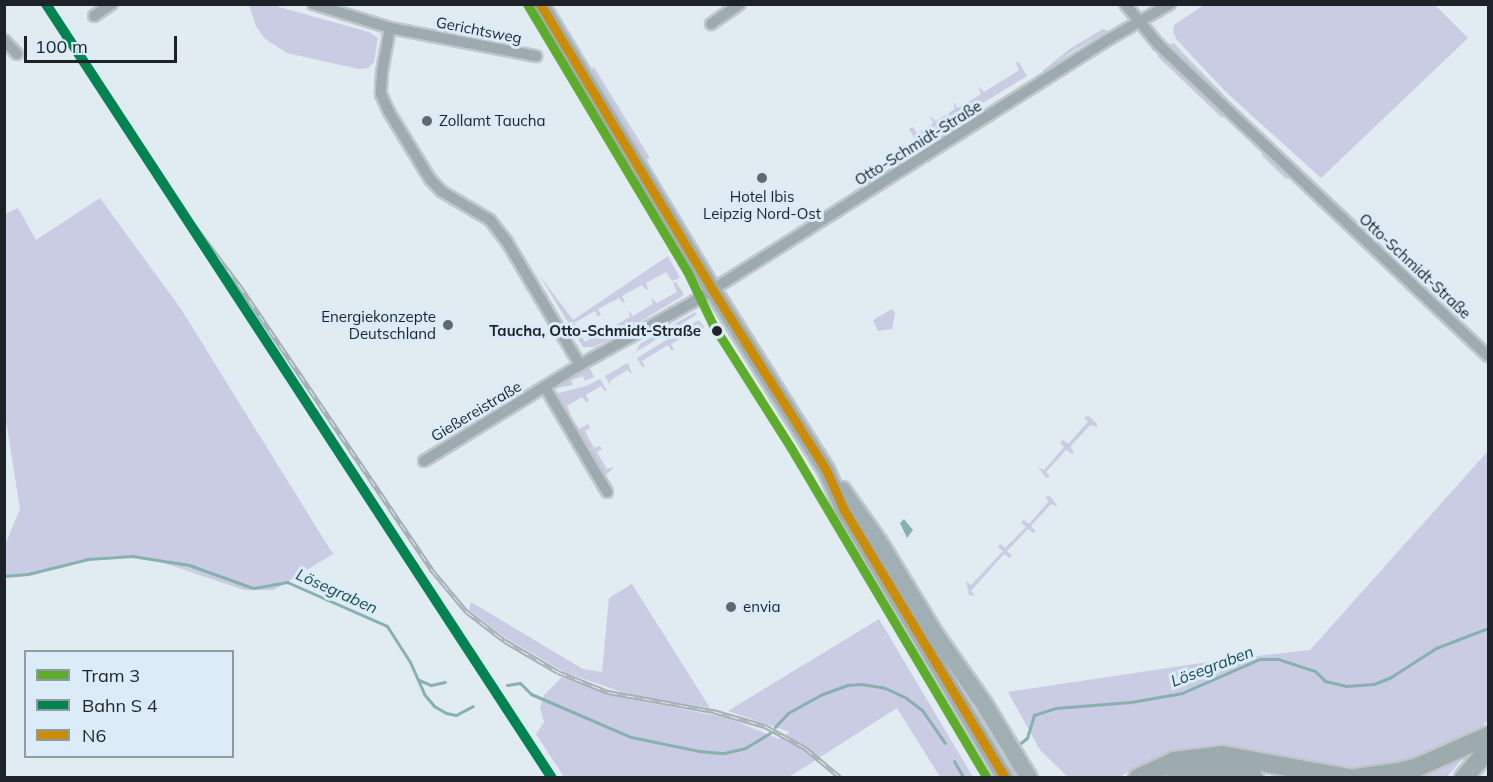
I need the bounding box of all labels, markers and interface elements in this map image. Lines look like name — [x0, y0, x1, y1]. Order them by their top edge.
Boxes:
street label: Gerichtsweg — [435, 13, 523, 47]
scale bar — [27, 24, 180, 62]
text: 100 m — [35, 35, 88, 58]
street label: Otto-Schmidt-Straße — [851, 97, 985, 189]
place label: Zollamt Taucha — [439, 112, 546, 130]
marker: Zollamt Taucha — [420, 114, 434, 128]
marker: Hotel Ibis Leipzig Nord-Ost — [755, 171, 769, 185]
place label: Hotel Ibis Leipzig Nord-Ost — [703, 187, 821, 222]
street label: Otto-Schmidt-Straße — [1356, 210, 1474, 322]
place label: Energiekonzepte Deutschland — [321, 307, 436, 342]
marker: Energiekonzepte Deutschland — [441, 318, 455, 332]
marker: Taucha, Otto-Schmidt-Straße — [706, 320, 728, 342]
place label: Taucha, Otto-Schmidt-Straße — [489, 322, 701, 340]
street label: Gießereistraße — [428, 377, 524, 445]
water label: Lösegraben — [293, 565, 381, 617]
place label: envia — [743, 598, 780, 616]
marker: envia — [724, 600, 738, 614]
water label: Lösegraben — [1168, 641, 1256, 691]
legend — [24, 650, 234, 758]
text: Tram 3 — [82, 664, 140, 687]
text: Bahn S 4 — [82, 694, 158, 717]
text: N6 — [82, 724, 106, 747]

